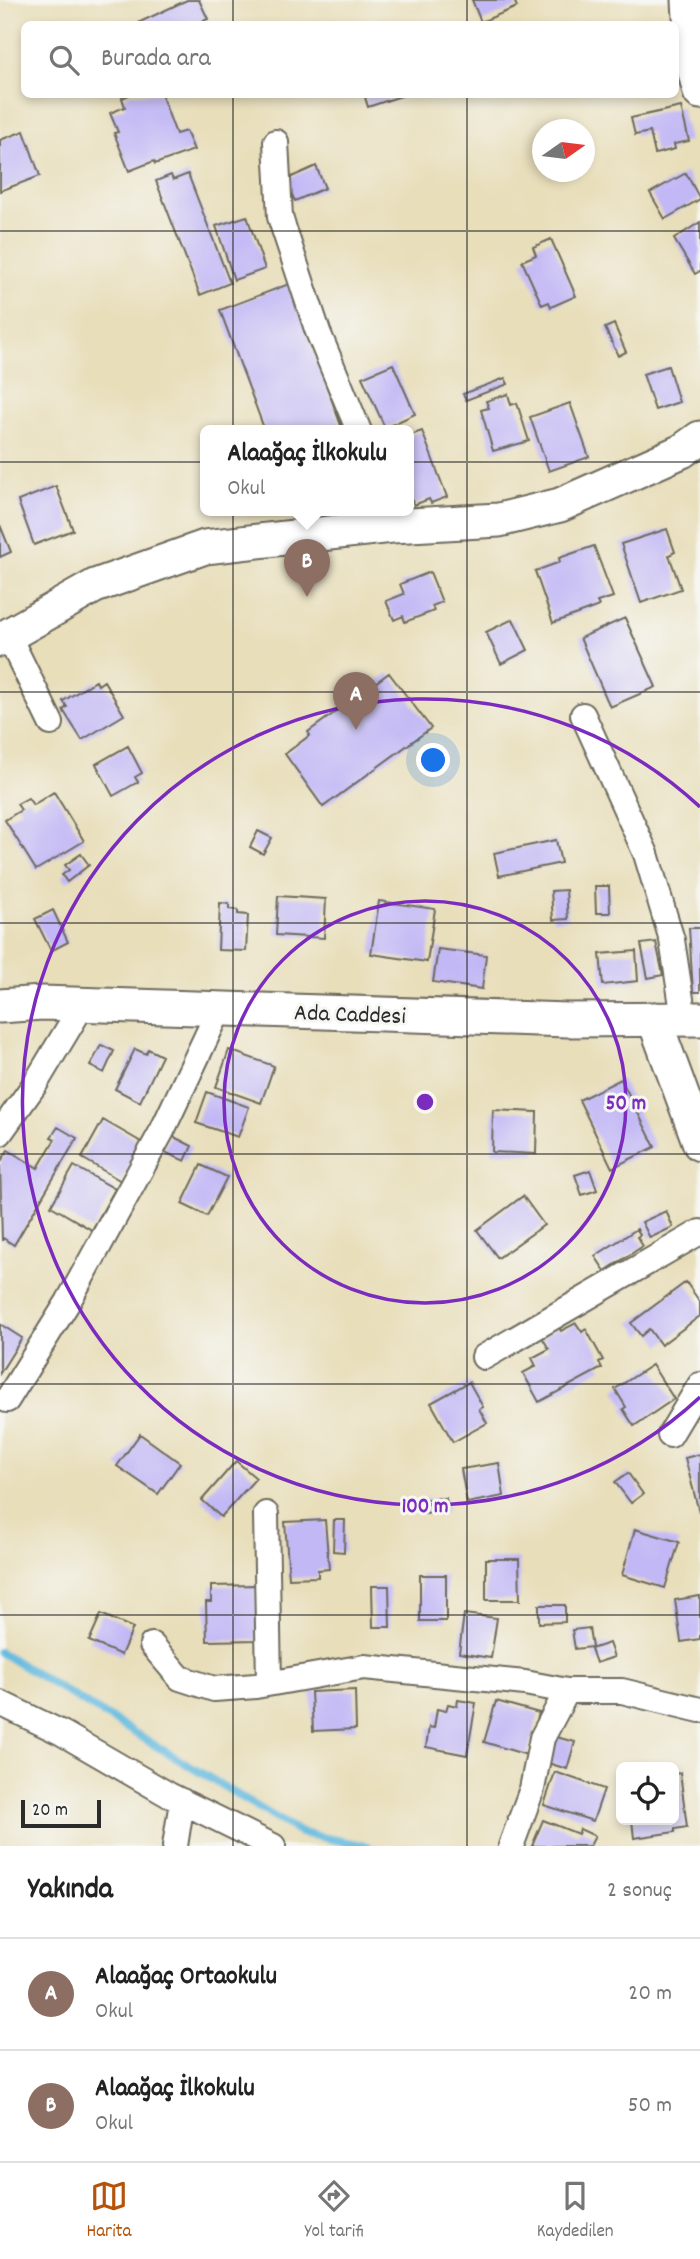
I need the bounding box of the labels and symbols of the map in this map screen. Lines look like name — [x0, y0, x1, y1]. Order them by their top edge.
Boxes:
north arrow — [532, 119, 595, 182]
pin: B — [284, 539, 330, 597]
pin: A — [333, 672, 379, 730]
your location — [416, 743, 450, 777]
street label: Ada Caddesi — [293, 997, 406, 1035]
centre of rings — [413, 1090, 437, 1114]
text: 50 m — [606, 1090, 646, 1120]
text: 100 m — [402, 1493, 448, 1523]
scale bar — [21, 1797, 102, 1829]

